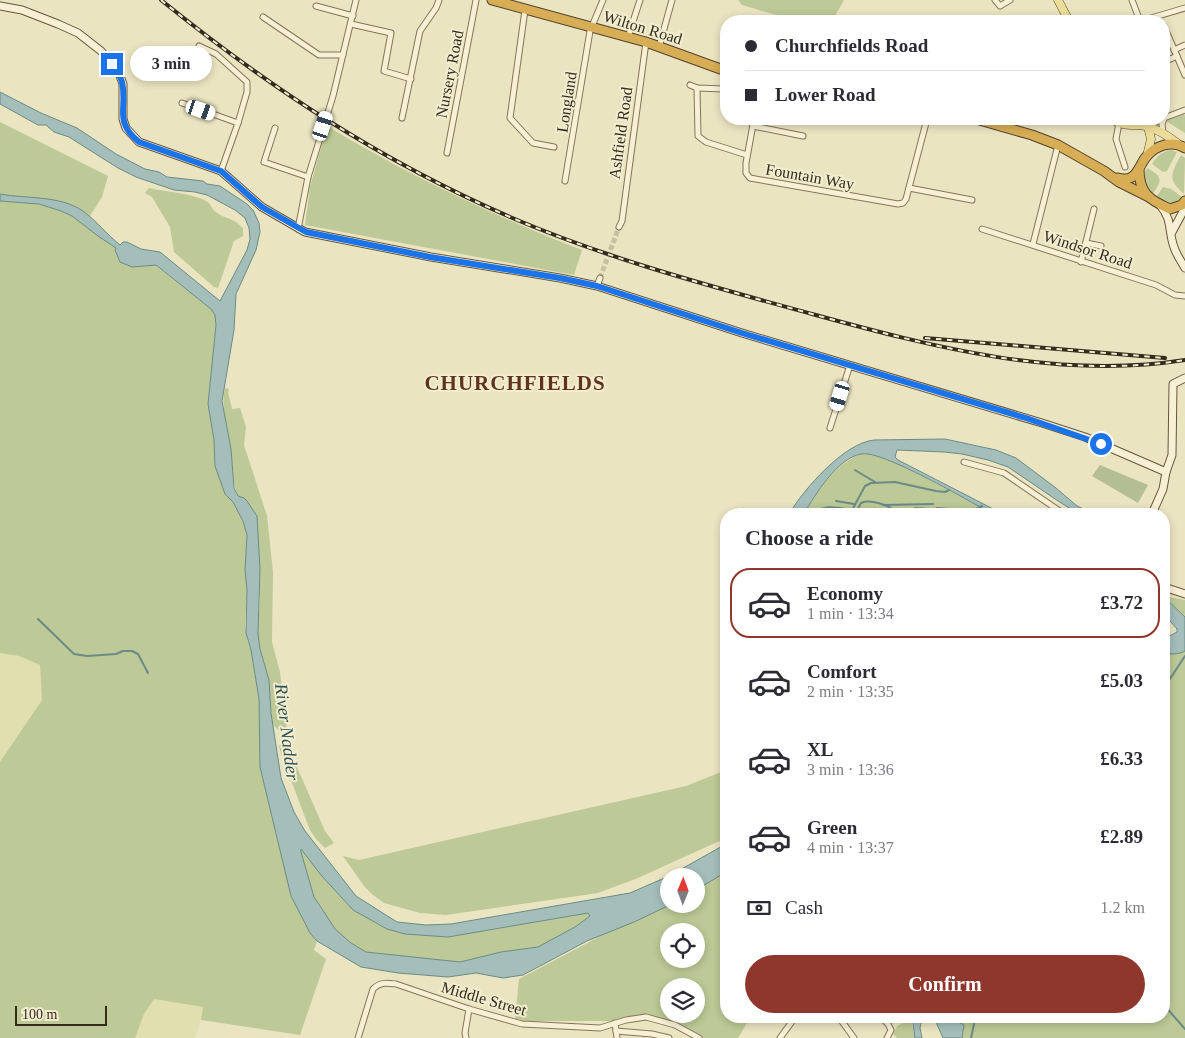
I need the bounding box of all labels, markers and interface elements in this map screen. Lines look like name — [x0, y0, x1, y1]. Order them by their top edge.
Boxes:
street label: Wilton Road — [601, 7, 684, 48]
street label: Nursery Road — [433, 29, 467, 120]
text: Churchfields Road — [775, 35, 928, 56]
callout: 3 min — [130, 46, 212, 82]
route end — [101, 53, 123, 75]
text: 3 min — [152, 55, 190, 72]
street label: Longland — [553, 70, 581, 134]
text: Lower Road — [775, 84, 875, 105]
street label: Ashfield Road — [606, 86, 635, 180]
car — [184, 98, 217, 122]
car — [311, 109, 334, 143]
street label: Fountain Way — [764, 160, 855, 194]
street label: Windsor Road — [1041, 227, 1134, 272]
district label: CHURCHFIELDS — [424, 371, 606, 395]
car — [828, 379, 851, 413]
route start — [1090, 433, 1112, 455]
text: Choose a ride — [745, 525, 873, 550]
icon: car — [747, 581, 792, 626]
text: Economy — [807, 583, 883, 604]
text: £3.72 — [1100, 592, 1143, 613]
text: 1 min · 13:34 — [807, 605, 894, 622]
icon: car — [747, 659, 792, 704]
text: Comfort — [807, 661, 877, 682]
text: £5.03 — [1100, 670, 1143, 691]
water label: River Nadder — [271, 681, 303, 783]
text: 2 min · 13:35 — [807, 683, 894, 700]
icon: car — [747, 737, 792, 782]
text: XL — [807, 739, 833, 760]
text: £6.33 — [1100, 748, 1143, 769]
text: 3 min · 13:36 — [807, 761, 894, 778]
icon: car — [747, 815, 792, 860]
text: Green — [807, 817, 857, 838]
text: £2.89 — [1100, 826, 1143, 847]
text: 4 min · 13:37 — [807, 839, 894, 856]
north arrow — [660, 868, 705, 912]
map controls — [660, 868, 705, 1023]
icon: cash — [745, 894, 773, 922]
text: Cash — [785, 897, 823, 918]
text: 1.2 km — [1101, 899, 1145, 916]
button: locate — [660, 923, 705, 968]
button: Confirm — [745, 955, 1145, 1013]
street label: Middle Street — [439, 978, 529, 1019]
button: layers — [660, 978, 705, 1023]
scale bar — [15, 1003, 108, 1026]
text: 100 m — [22, 1007, 57, 1022]

